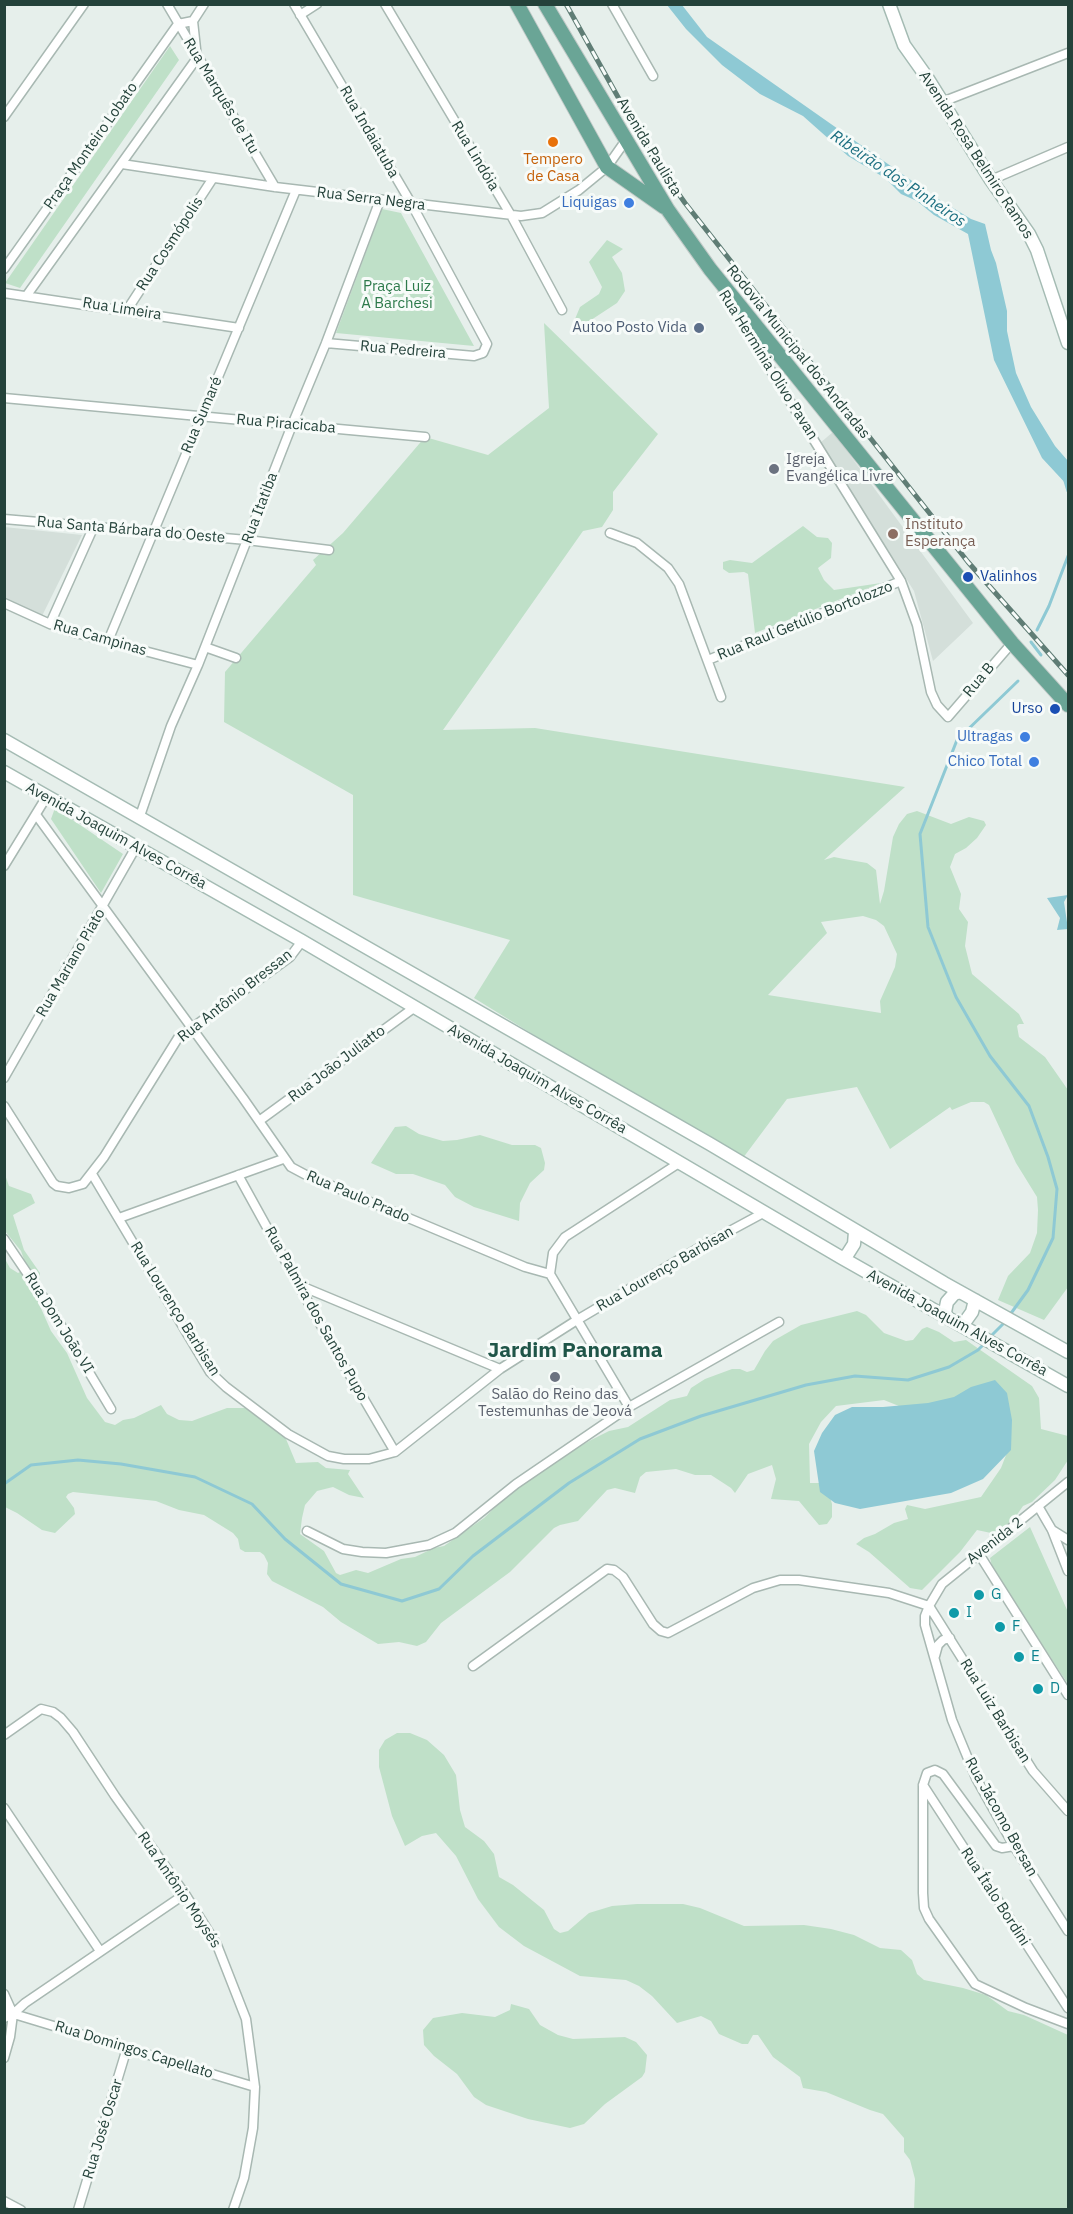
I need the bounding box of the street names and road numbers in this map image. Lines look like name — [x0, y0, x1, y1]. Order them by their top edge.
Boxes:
street label: Rua Marquês de Itu — [179, 35, 263, 157]
street label: Avenida Rosa Belmiro Ramos — [915, 68, 1037, 242]
street label: Praça Monteiro Lobato — [40, 79, 142, 213]
street label: Rua Indaiatuba — [335, 83, 403, 181]
street label: Avenida Paulista — [613, 95, 685, 199]
street label: Rua Lindóia — [447, 118, 503, 194]
street label: Rua Serra Negra — [316, 183, 426, 215]
street label: Rua Cosmópolis — [133, 194, 207, 294]
street label: Rodovia Municipal dos Andradas — [722, 262, 874, 442]
street label: Rua Hermínia Olivo Pavan — [715, 287, 821, 443]
street label: Rua Limeira — [81, 294, 163, 324]
street label: Rua Pedreira — [359, 337, 447, 363]
street label: Rua Sumaré — [178, 374, 226, 456]
street label: Rua Piracicaba — [236, 411, 336, 437]
street label: Rua Itatiba — [238, 470, 282, 546]
street label: Rua Santa Bárbara do Oeste — [36, 513, 226, 547]
street label: Rua Raul Getúlio Bortolozzo — [715, 578, 895, 664]
street label: Rua Campinas — [51, 616, 149, 660]
street label: Rua B — [959, 659, 999, 701]
street label: Avenida Joaquim Alves Corrêa — [23, 779, 209, 893]
street label: Rua Mariano Piato — [33, 906, 109, 1020]
street label: Rua Antônio Bressan — [174, 946, 296, 1046]
street label: Avenida Joaquim Alves Corrêa — [444, 1020, 630, 1138]
street label: Rua João Juliatto — [285, 1022, 389, 1106]
street label: Rua Paulo Prado — [304, 1167, 412, 1227]
street label: Rua Lourenço Barbisan — [593, 1222, 737, 1316]
street label: Rua Palmira dos Santos Pupo — [260, 1224, 372, 1404]
street label: Rua Lourenço Barbisan — [126, 1238, 224, 1380]
street label: Avenida Joaquim Alves Corrêa — [864, 1266, 1050, 1380]
street label: Rua Dom João VI — [21, 1269, 97, 1377]
street label: Avenida 2 — [963, 1513, 1027, 1569]
street label: Rua Luiz Barbisan — [956, 1656, 1034, 1766]
street label: Rua Jácomo Bersan — [961, 1754, 1041, 1880]
street label: Rua Antônio Moysés — [133, 1828, 225, 1952]
street label: Rua Ítalo Bordini — [957, 1845, 1033, 1949]
street label: Rua Domingos Capellato — [53, 2017, 215, 2083]
street label: Rua José Oscar — [79, 2077, 127, 2181]

